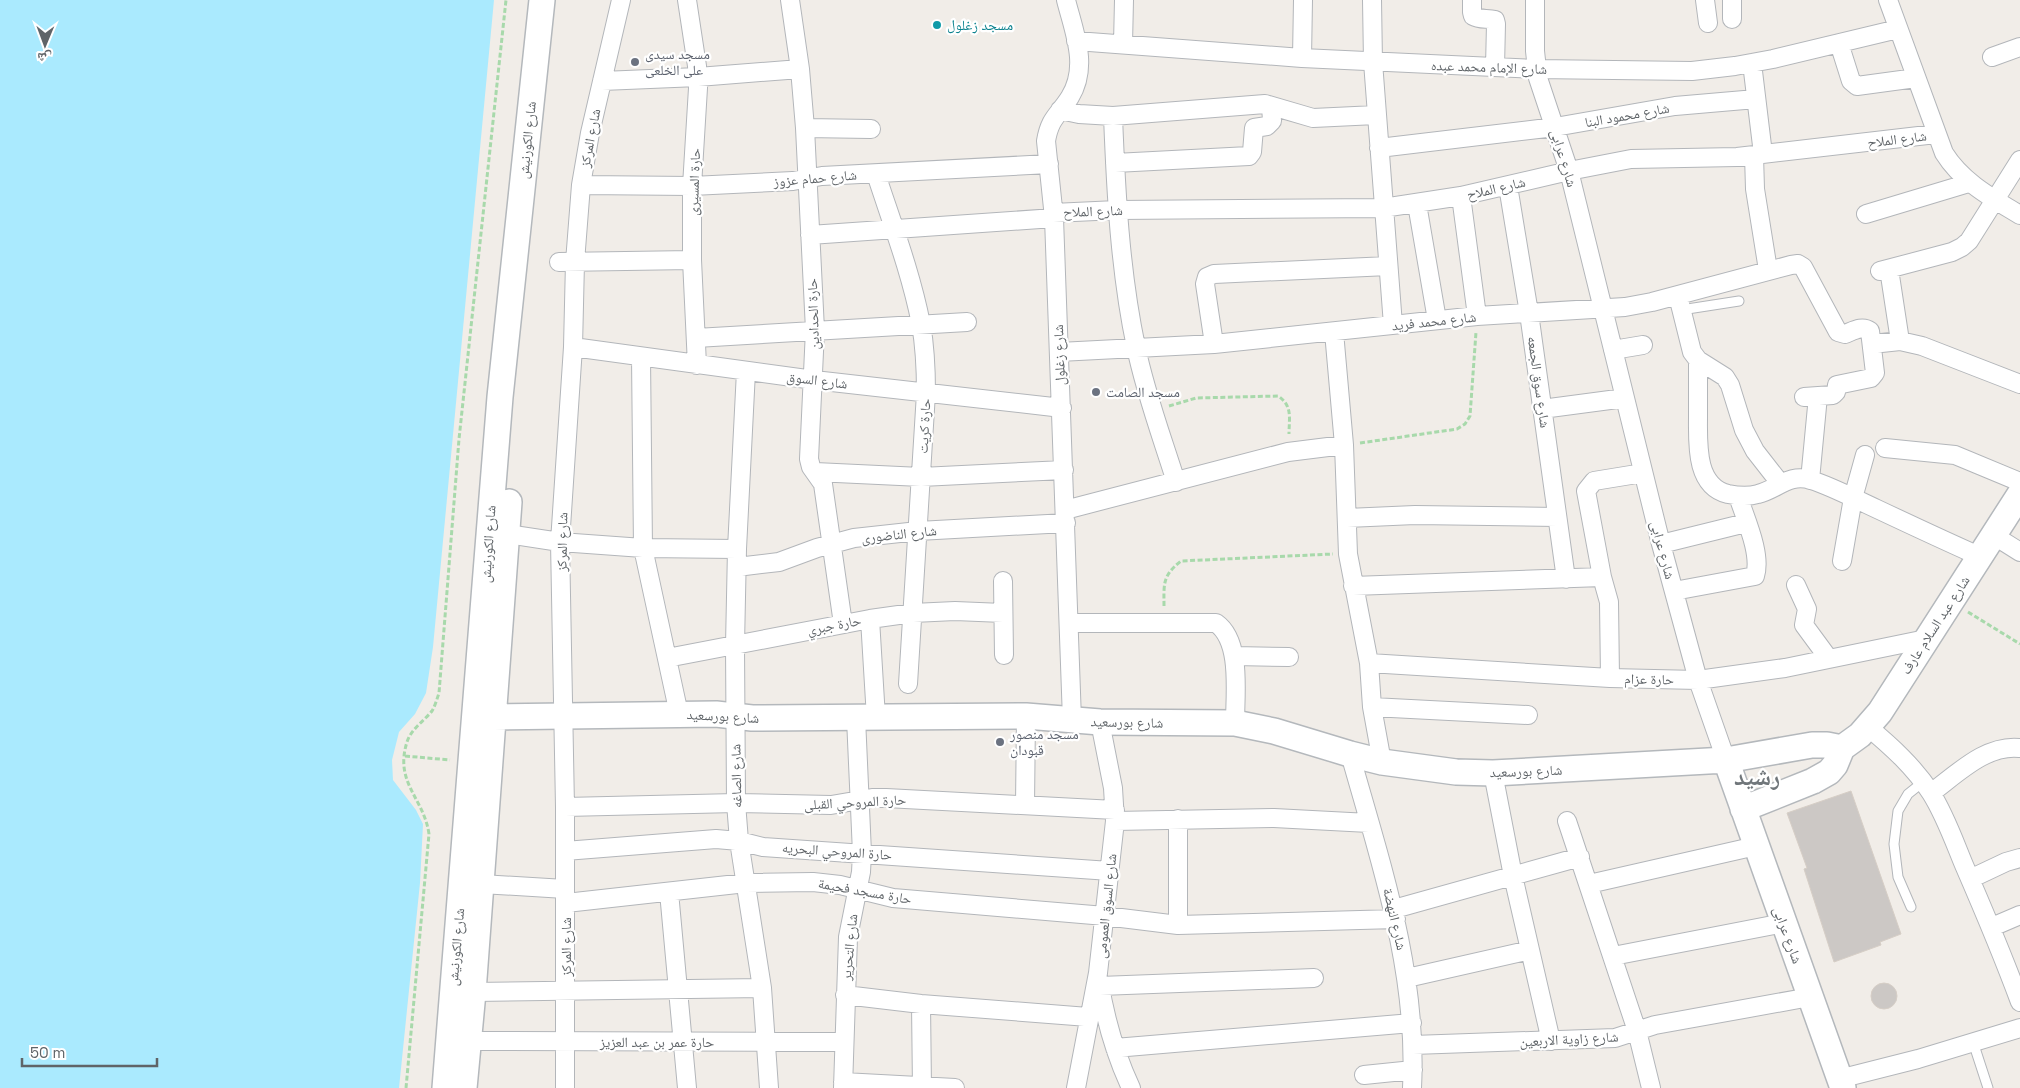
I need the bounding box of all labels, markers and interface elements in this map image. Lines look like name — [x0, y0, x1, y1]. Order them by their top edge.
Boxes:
place label: مسجد زغلول — [947, 16, 1013, 34]
marker: مسجد زغلول — [931, 19, 943, 31]
north arrow — [20, 20, 70, 70]
place label: مسجد سيدى على الخلعى — [645, 45, 710, 79]
text: ش — [37, 49, 52, 67]
marker: مسجد سيدى على الخلعى — [629, 56, 641, 68]
street label: شارع الإمام محمد عبده — [1430, 56, 1547, 79]
street label: شارع محمود البنا — [1583, 99, 1671, 132]
street label: شارع الكورنيش — [514, 100, 541, 180]
street label: شارع المركز — [575, 107, 605, 170]
street label: شارع الملاح — [1866, 126, 1928, 153]
street label: شارع عرابى — [1546, 127, 1581, 189]
street label: حارة المسيرى — [684, 148, 704, 216]
street label: شارع حمام عزوز — [772, 165, 858, 192]
street label: شارع الملاح — [1465, 173, 1527, 204]
street label: شارع الملاح — [1063, 201, 1123, 222]
street label: حارة الحدادين — [803, 278, 823, 350]
street label: شارع محمد فريد — [1391, 308, 1477, 335]
street label: شارع زغلول — [1049, 324, 1070, 386]
street label: شارع سوق الجمعه — [1523, 335, 1554, 429]
street label: شارع السوق — [785, 367, 849, 394]
place label: مسجد الصامت — [1106, 383, 1180, 401]
marker: مسجد الصامت — [1090, 386, 1102, 398]
street label: حارة كريت — [914, 398, 934, 454]
street label: شارع الكورنيش — [476, 504, 501, 584]
street label: شارع المركز — [552, 512, 573, 573]
street label: شارع عرابى — [1646, 519, 1679, 581]
street label: شارع الناضورى — [860, 521, 938, 548]
street label: شارع عبد السلام عارف — [1896, 572, 1974, 678]
street label: حارة جبري — [806, 611, 863, 642]
street label: حارة عزام — [1624, 670, 1674, 689]
street label: شارع بورسعيد — [686, 705, 760, 728]
street label: شارع بورسعيد — [1090, 712, 1164, 733]
place label: مسجد منصور قبودان — [1009, 725, 1079, 759]
marker: مسجد منصور قبودان — [994, 736, 1006, 748]
street label: شارع الصاغه — [726, 744, 747, 808]
street label: شارع بورسعيد — [1489, 761, 1563, 782]
district label: رشيد — [1734, 761, 1780, 792]
street label: حارة المروحي القبلى — [803, 790, 907, 816]
street label: حارة المروحي البحريه — [781, 838, 893, 866]
street label: شارع السوق العمومى — [1092, 853, 1121, 959]
street label: حارة مسجد فحيمة — [817, 874, 913, 908]
street label: شارع النهضة — [1378, 886, 1411, 952]
street label: شارع عرابى — [1768, 904, 1807, 966]
street label: شارع الكورنيش — [444, 907, 469, 987]
street label: شارع التحرير — [836, 913, 862, 982]
street label: شارع المركز — [557, 917, 576, 978]
street label: شارع زاوية الاربعين — [1519, 1027, 1619, 1052]
street label: حارة عمر بن عبد العزيز — [599, 1033, 714, 1051]
scale bar — [22, 1036, 158, 1068]
text: 50 m — [30, 1043, 65, 1062]

